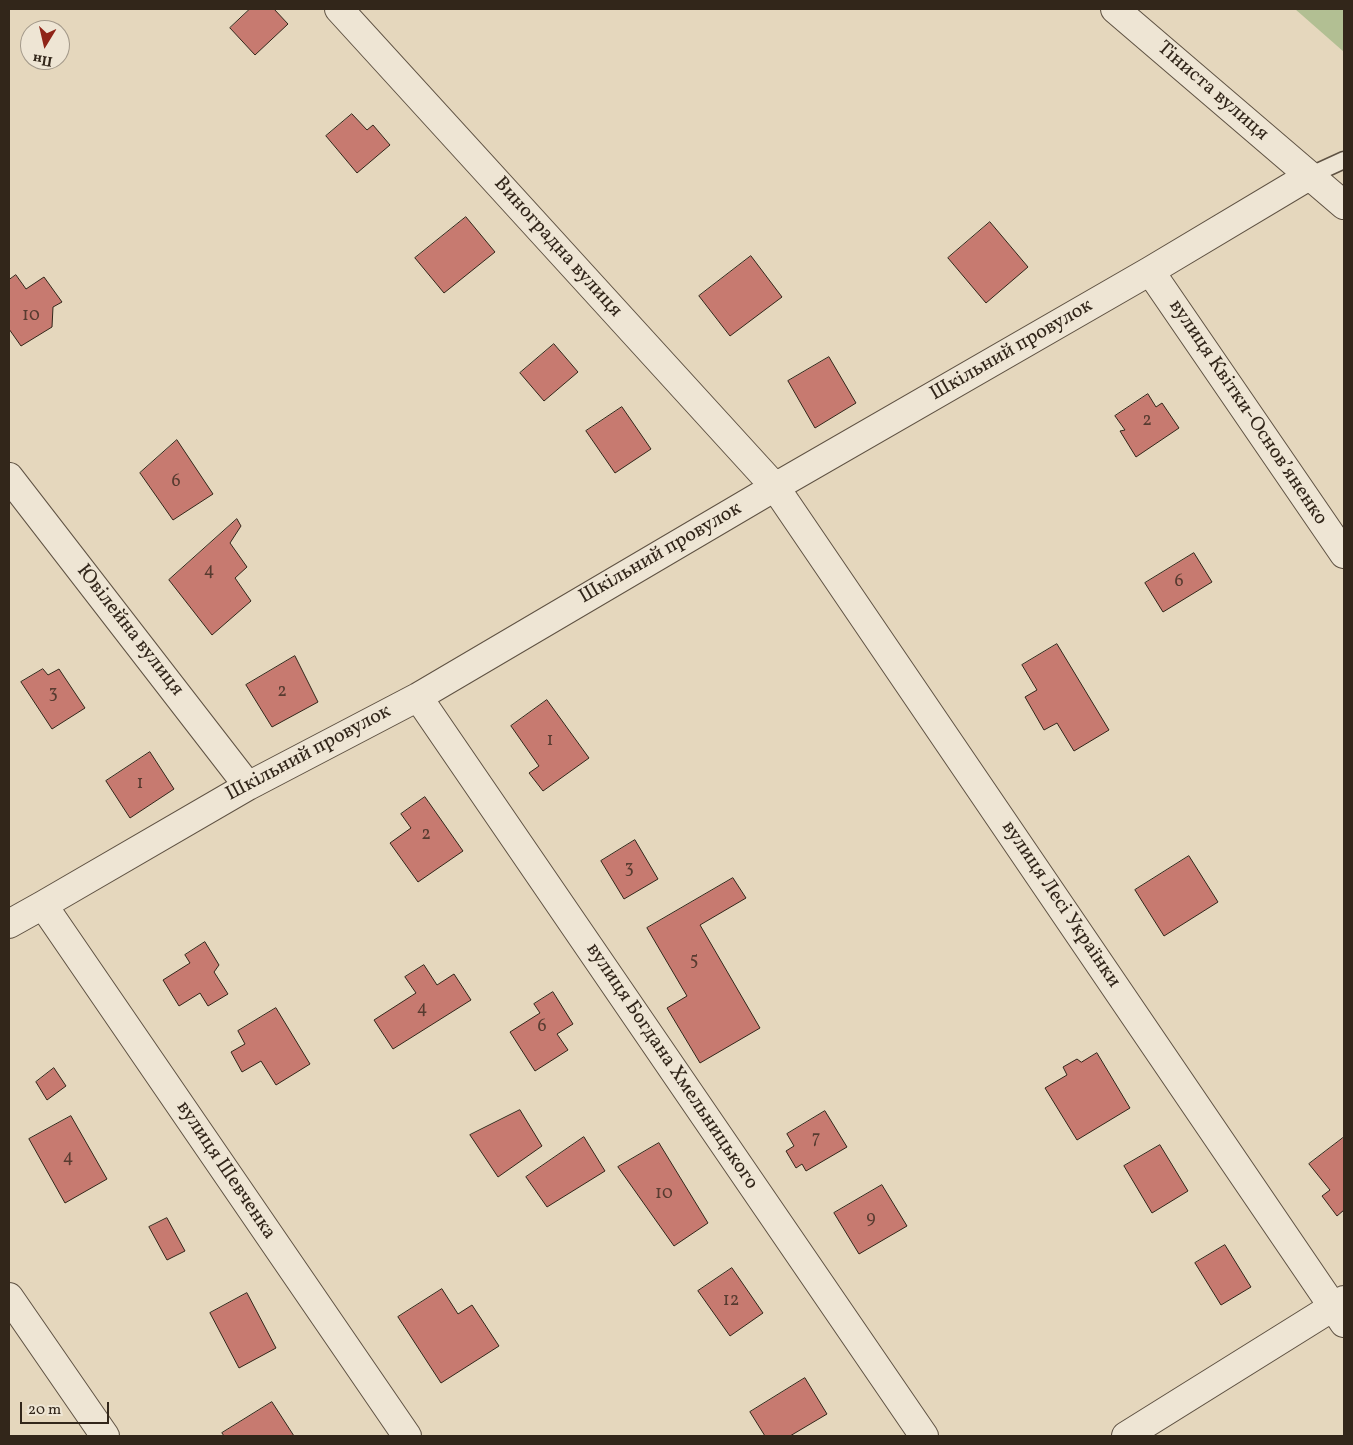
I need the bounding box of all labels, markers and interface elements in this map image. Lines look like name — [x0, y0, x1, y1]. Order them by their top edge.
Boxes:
north arrow — [20, 20, 70, 70]
street label: Тіниста вулиця — [1151, 37, 1273, 147]
text: Пн — [31, 48, 54, 70]
street label: Виноградна вулиця — [488, 173, 626, 323]
street label: Шкільний провулок — [927, 295, 1097, 407]
street label: вулиця Квітки-Основʼяненко — [1162, 296, 1332, 530]
house number: 10 — [22, 306, 40, 328]
house number: 2 — [1142, 411, 1152, 433]
house number: 6 — [171, 472, 181, 494]
street label: Шкільний провулок — [576, 498, 746, 610]
street label: Ювілейна вулиця — [70, 560, 188, 702]
house number: 4 — [204, 561, 214, 583]
house number: 6 — [1174, 572, 1184, 594]
house number: 2 — [277, 682, 287, 704]
house number: 3 — [48, 684, 58, 706]
street label: Шкільний провулок — [222, 700, 396, 808]
house number: 1 — [547, 731, 553, 753]
house number: 1 — [137, 774, 143, 796]
street label: вулиця Лесі Українки — [995, 817, 1125, 993]
house number: 2 — [421, 825, 431, 847]
house number: 3 — [624, 859, 634, 881]
street label: вулиця Богдана Хмельницького — [579, 939, 763, 1195]
house number: 5 — [690, 951, 698, 973]
house number: 4 — [417, 999, 427, 1021]
house number: 6 — [537, 1017, 547, 1039]
street label: вулиця Шевченка — [170, 1097, 280, 1245]
house number: 7 — [812, 1129, 820, 1151]
house number: 4 — [63, 1148, 73, 1170]
house number: 10 — [655, 1184, 673, 1206]
house number: 9 — [866, 1209, 876, 1231]
house number: 12 — [723, 1291, 739, 1313]
scale bar — [22, 1392, 111, 1424]
text: 20 m — [28, 1400, 61, 1421]

